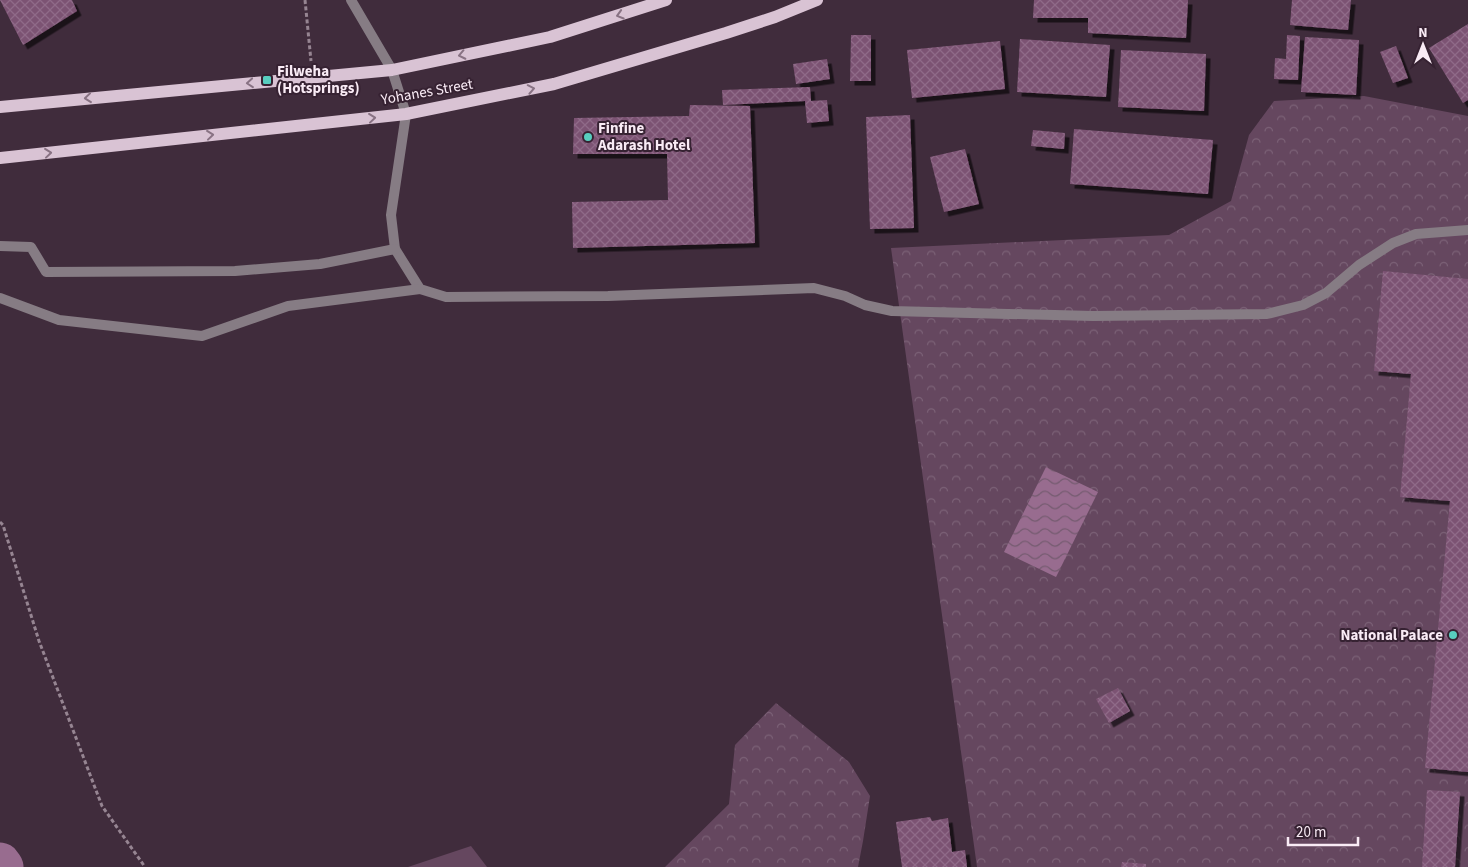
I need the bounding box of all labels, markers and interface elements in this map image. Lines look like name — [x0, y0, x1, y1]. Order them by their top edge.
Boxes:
one-way arrow — [616, 9, 624, 19]
north arrow — [1398, 20, 1448, 70]
text: N — [1418, 23, 1428, 43]
one-way arrow — [458, 49, 467, 60]
place label: Filweha (Hotsprings) — [277, 61, 360, 99]
marker: Filweha (Hotsprings) — [261, 74, 273, 86]
street label: Yohanes Street — [378, 74, 475, 111]
one-way arrow — [245, 77, 253, 88]
one-way arrow — [527, 84, 536, 95]
one-way arrow — [83, 92, 91, 103]
one-way arrow — [368, 113, 376, 124]
place label: Finfine Adarash Hotel — [597, 118, 691, 156]
one-way arrow — [206, 130, 214, 141]
marker: Finfine Adarash Hotel — [582, 131, 594, 143]
one-way arrow — [45, 148, 53, 159]
place label: National Palace — [1340, 625, 1443, 646]
marker: National Palace — [1447, 629, 1459, 641]
scale bar — [1288, 814, 1358, 846]
text: 20 m — [1296, 822, 1326, 843]

